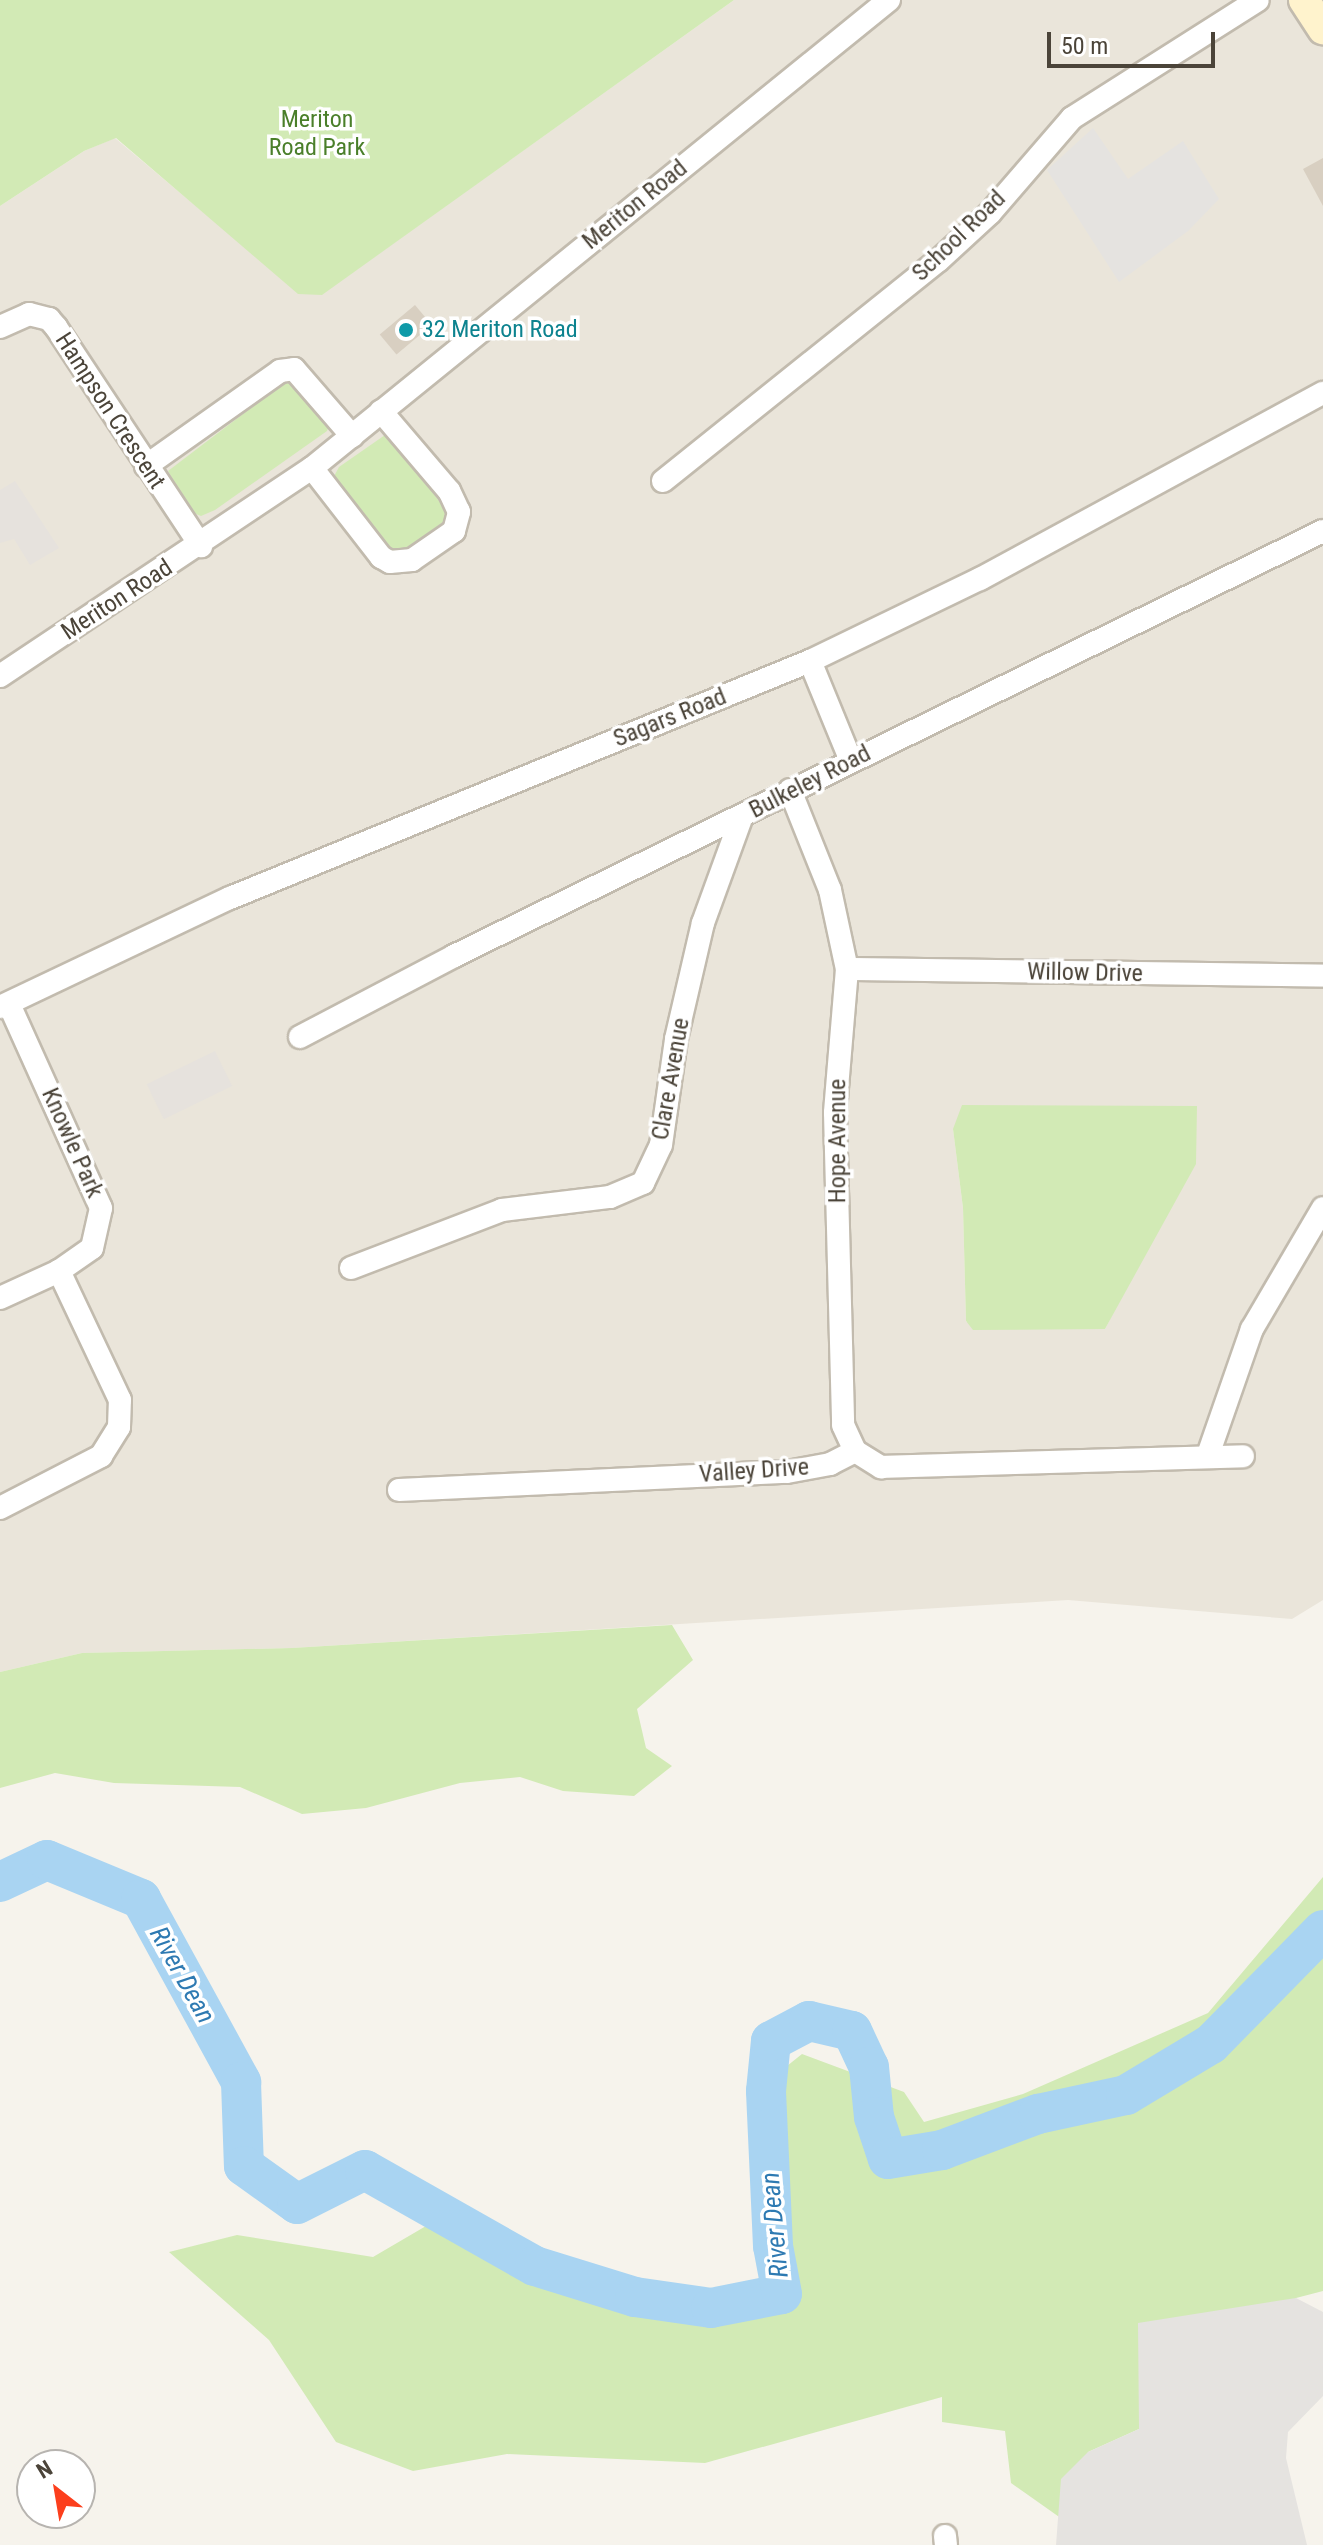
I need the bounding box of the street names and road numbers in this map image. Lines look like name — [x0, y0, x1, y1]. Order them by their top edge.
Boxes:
street label: Meriton Road — [577, 154, 693, 256]
street label: School Road — [906, 185, 1012, 287]
street label: Hampson Crescent — [49, 328, 171, 494]
street label: Meriton Road — [56, 553, 178, 647]
street label: Sagars Road — [609, 682, 731, 754]
street label: Bulkeley Road — [745, 739, 875, 825]
street label: Willow Drive — [1027, 958, 1143, 988]
street label: Clare Avenue — [646, 1016, 696, 1142]
street label: Hope Avenue — [824, 1079, 852, 1203]
street label: Knowle Park — [35, 1084, 109, 1202]
street label: Valley Drive — [698, 1453, 810, 1489]

